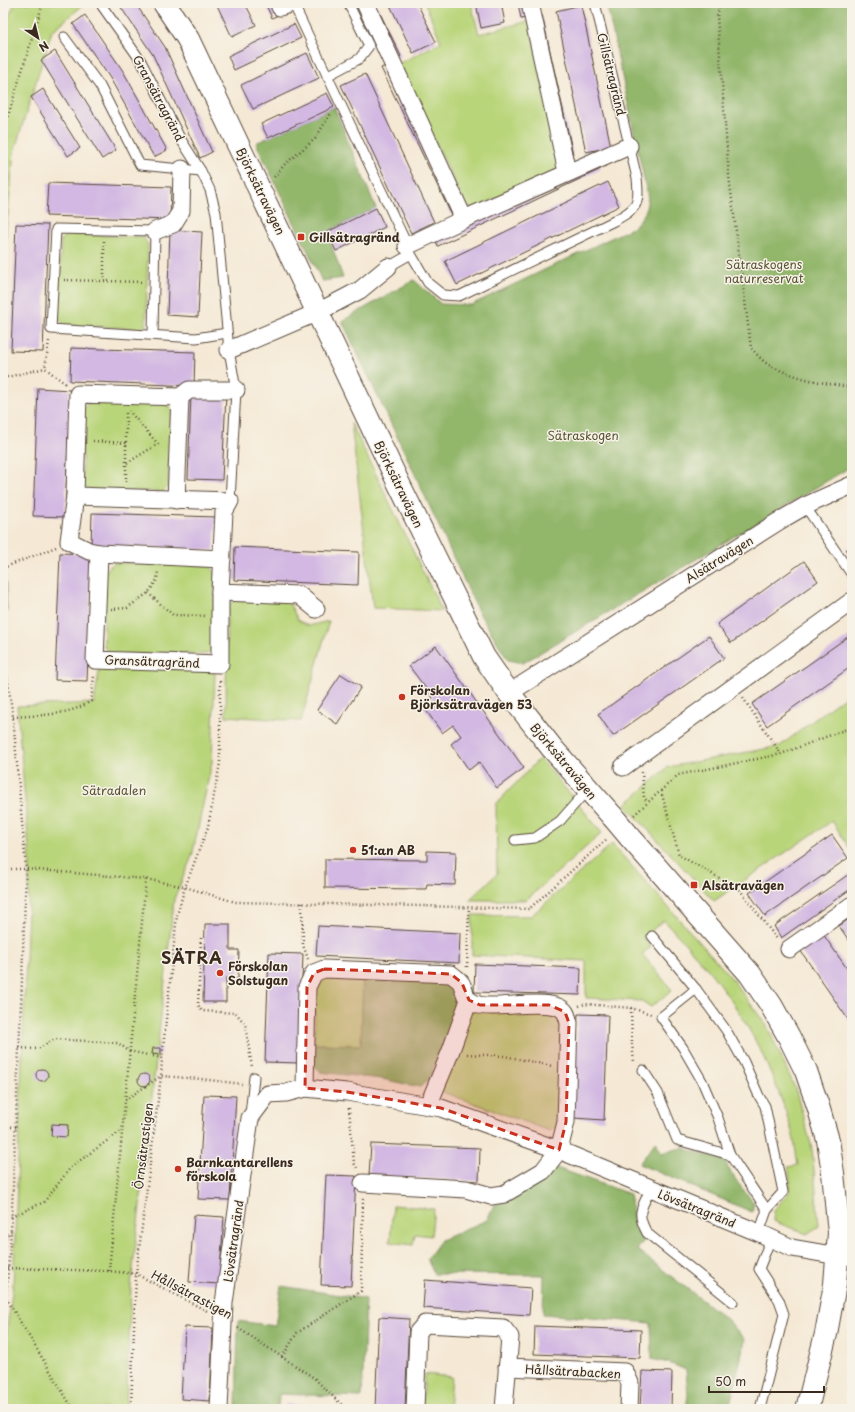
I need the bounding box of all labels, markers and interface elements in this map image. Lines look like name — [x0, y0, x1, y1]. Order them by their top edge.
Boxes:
north arrow — [18, 18, 58, 58]
street label: Gillsätragränd — [593, 31, 631, 118]
text: N — [35, 37, 52, 56]
street label: Gransätragränd — [129, 52, 190, 145]
street label: Björksätravägen — [232, 144, 290, 238]
place label: Gillsätragränd — [309, 228, 400, 246]
marker: Gillsätragränd — [296, 232, 306, 242]
park label: Sätraskogens naturreservat — [724, 255, 804, 287]
park label: Sätraskogen — [547, 426, 619, 444]
street label: Björksätravägen — [370, 437, 428, 531]
street label: Alsätravägen — [682, 531, 756, 587]
street label: Gransätragränd — [104, 650, 201, 672]
place label: Förskolan Björksätravägen 53 — [410, 681, 532, 713]
marker: Förskolan Björksätravägen 53 — [397, 692, 407, 702]
street label: Björksätravägen — [527, 719, 601, 803]
park label: Sätradalen — [82, 781, 146, 799]
place label: 51:an AB — [361, 841, 415, 859]
marker: 51:an AB — [348, 845, 358, 855]
place label: Alsätravägen — [702, 876, 784, 894]
marker: Alsätravägen — [689, 880, 699, 890]
district label: SÄTRA — [161, 945, 223, 969]
place label: Förskolan Solstugan — [228, 957, 288, 989]
marker: Förskolan Solstugan — [215, 968, 225, 978]
street label: Örnsätrastigen — [129, 1102, 157, 1190]
place label: Barnkantarellens förskola — [186, 1153, 293, 1185]
marker: Barnkantarellens förskola — [173, 1164, 183, 1174]
street label: Lövsätragränd — [655, 1184, 739, 1232]
street label: Lövsätragränd — [218, 1199, 248, 1283]
street label: Hållsätrastigen — [148, 1265, 236, 1323]
street label: Hållsätrabacken — [525, 1359, 621, 1383]
scale bar — [709, 1368, 824, 1394]
text: 50 m — [715, 1372, 746, 1390]

